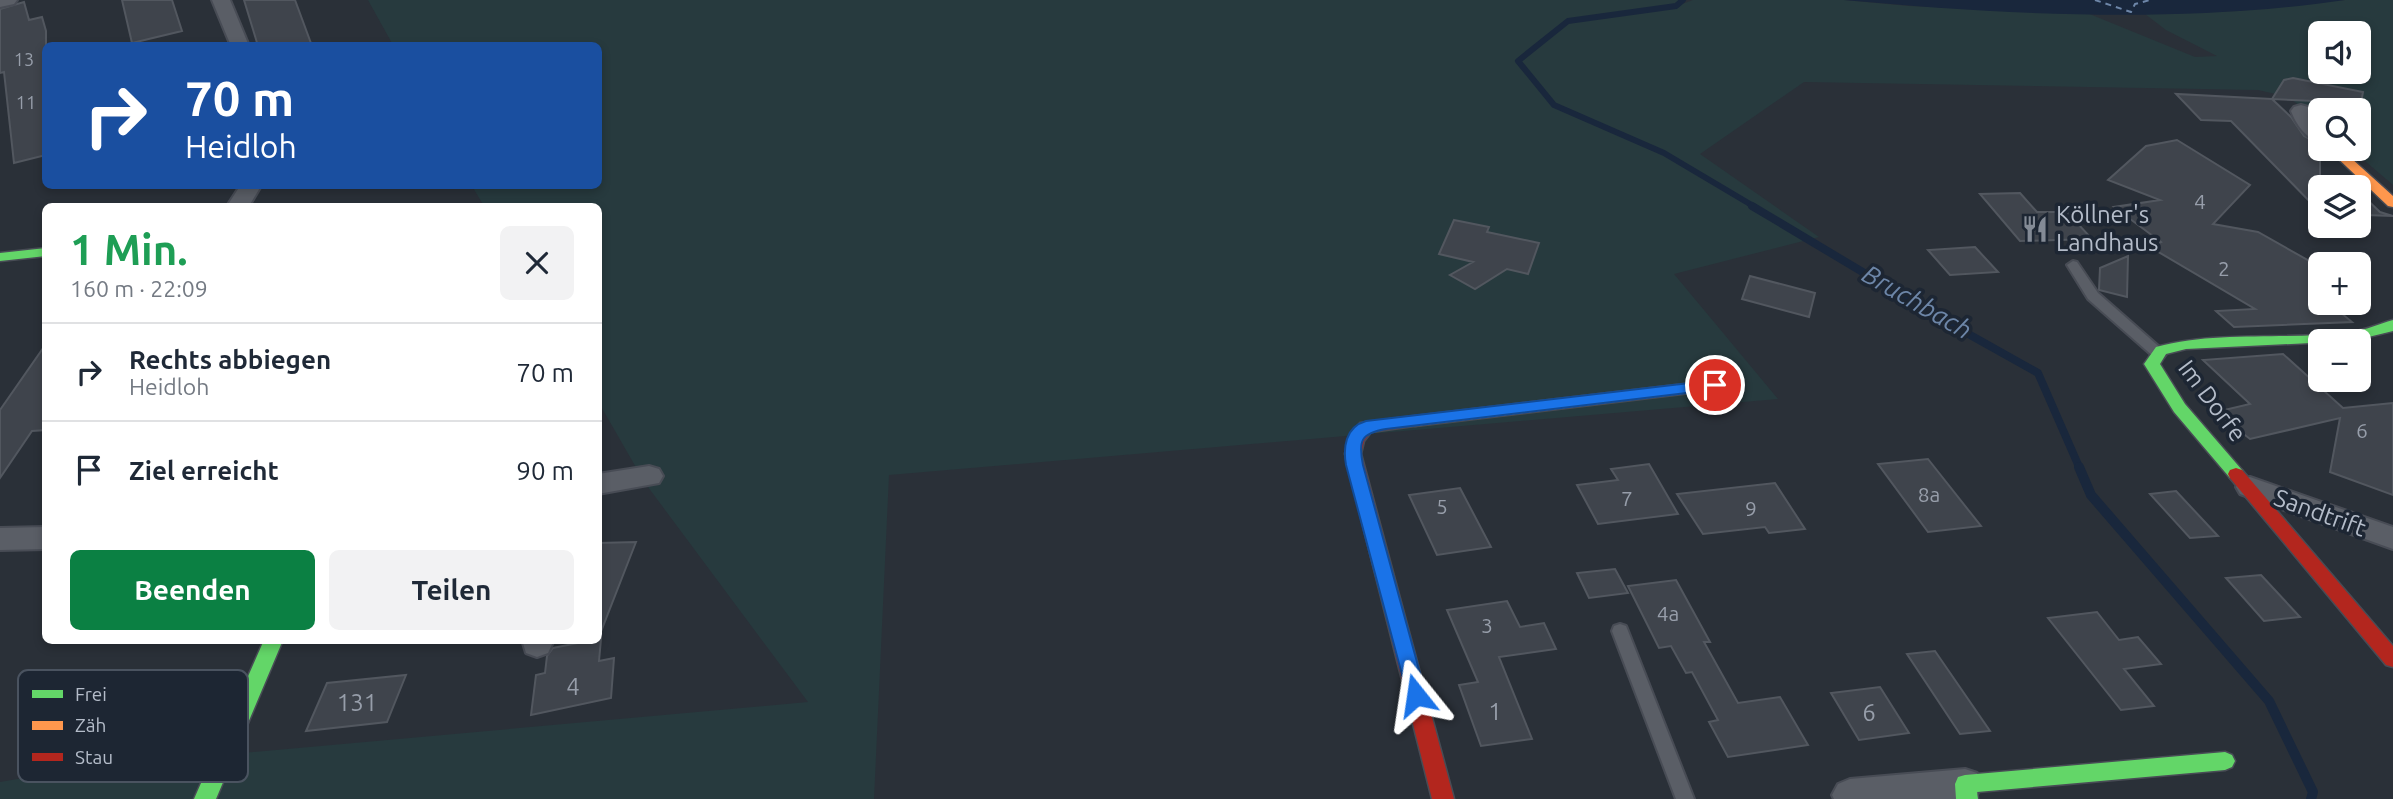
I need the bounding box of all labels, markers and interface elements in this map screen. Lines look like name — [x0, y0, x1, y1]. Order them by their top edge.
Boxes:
map controls — [2308, 21, 2371, 392]
button: sound — [2308, 21, 2371, 84]
house number: 13 — [14, 49, 34, 69]
icon: right — [70, 70, 161, 161]
text: 70 m — [185, 70, 294, 125]
house number: 11 — [16, 92, 36, 112]
button: search — [2308, 98, 2371, 161]
text: Heidloh — [185, 128, 297, 164]
button: layers — [2308, 175, 2371, 238]
house number: 4 — [2194, 189, 2206, 213]
place label: Köllner's Landhaus — [2056, 201, 2158, 256]
restaurant icon: Köllner's Landhaus — [2020, 214, 2050, 244]
text: 1 Min. — [70, 226, 188, 273]
button: close — [500, 226, 574, 300]
button: + — [2308, 252, 2371, 315]
house number: 2 — [2218, 256, 2230, 280]
water label: Bruchbach — [1858, 259, 1977, 344]
text: 160 m · 22:09 — [70, 276, 208, 301]
button: − — [2308, 329, 2371, 392]
text: Rechts abbiegen — [129, 345, 331, 374]
icon: right — [70, 353, 108, 391]
pin — [1685, 355, 1745, 415]
street label: Im Dorfe — [2173, 355, 2252, 447]
text: 70 m — [516, 358, 574, 387]
icon: arrive — [1696, 366, 1734, 404]
text: Heidloh — [129, 374, 209, 399]
house number: 6 — [2356, 418, 2368, 442]
icon: arrive — [70, 451, 108, 489]
text: Ziel erreicht — [129, 456, 279, 485]
text: 90 m — [516, 456, 574, 485]
house number: 8a — [1918, 482, 1940, 506]
street label: Sandtrift — [2271, 483, 2370, 542]
house number: 7 — [1621, 486, 1633, 510]
house number: 5 — [1436, 494, 1448, 518]
house number: 9 — [1745, 496, 1757, 520]
button: Beenden — [70, 550, 315, 630]
button: Teilen — [329, 550, 574, 630]
house number: 4a — [1657, 601, 1679, 625]
house number: 3 — [1481, 613, 1493, 637]
position arrow — [1379, 658, 1453, 732]
legend — [18, 670, 248, 782]
house number: 4 — [566, 673, 580, 700]
text: Frei — [75, 683, 107, 705]
house number: 131 — [337, 689, 377, 716]
house number: 1 — [1488, 698, 1502, 725]
house number: 6 — [1862, 699, 1876, 726]
text: Zäh — [75, 714, 106, 736]
text: Stau — [75, 746, 113, 768]

